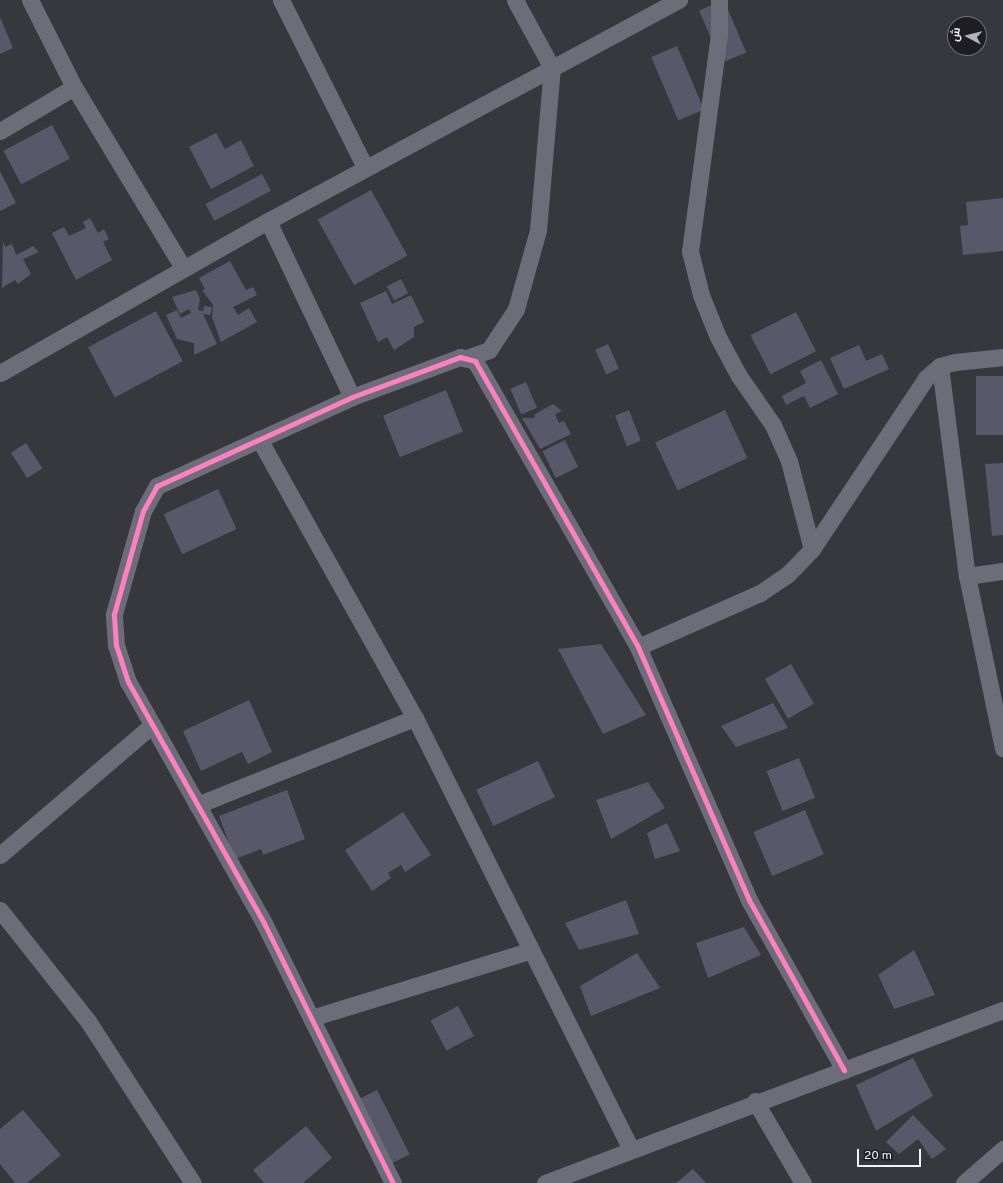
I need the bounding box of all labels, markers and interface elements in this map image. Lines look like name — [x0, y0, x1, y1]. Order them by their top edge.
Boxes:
north arrow — [947, 16, 987, 56]
text: ش — [948, 27, 964, 43]
scale bar — [859, 1141, 923, 1167]
text: 20 m — [864, 1148, 892, 1164]

